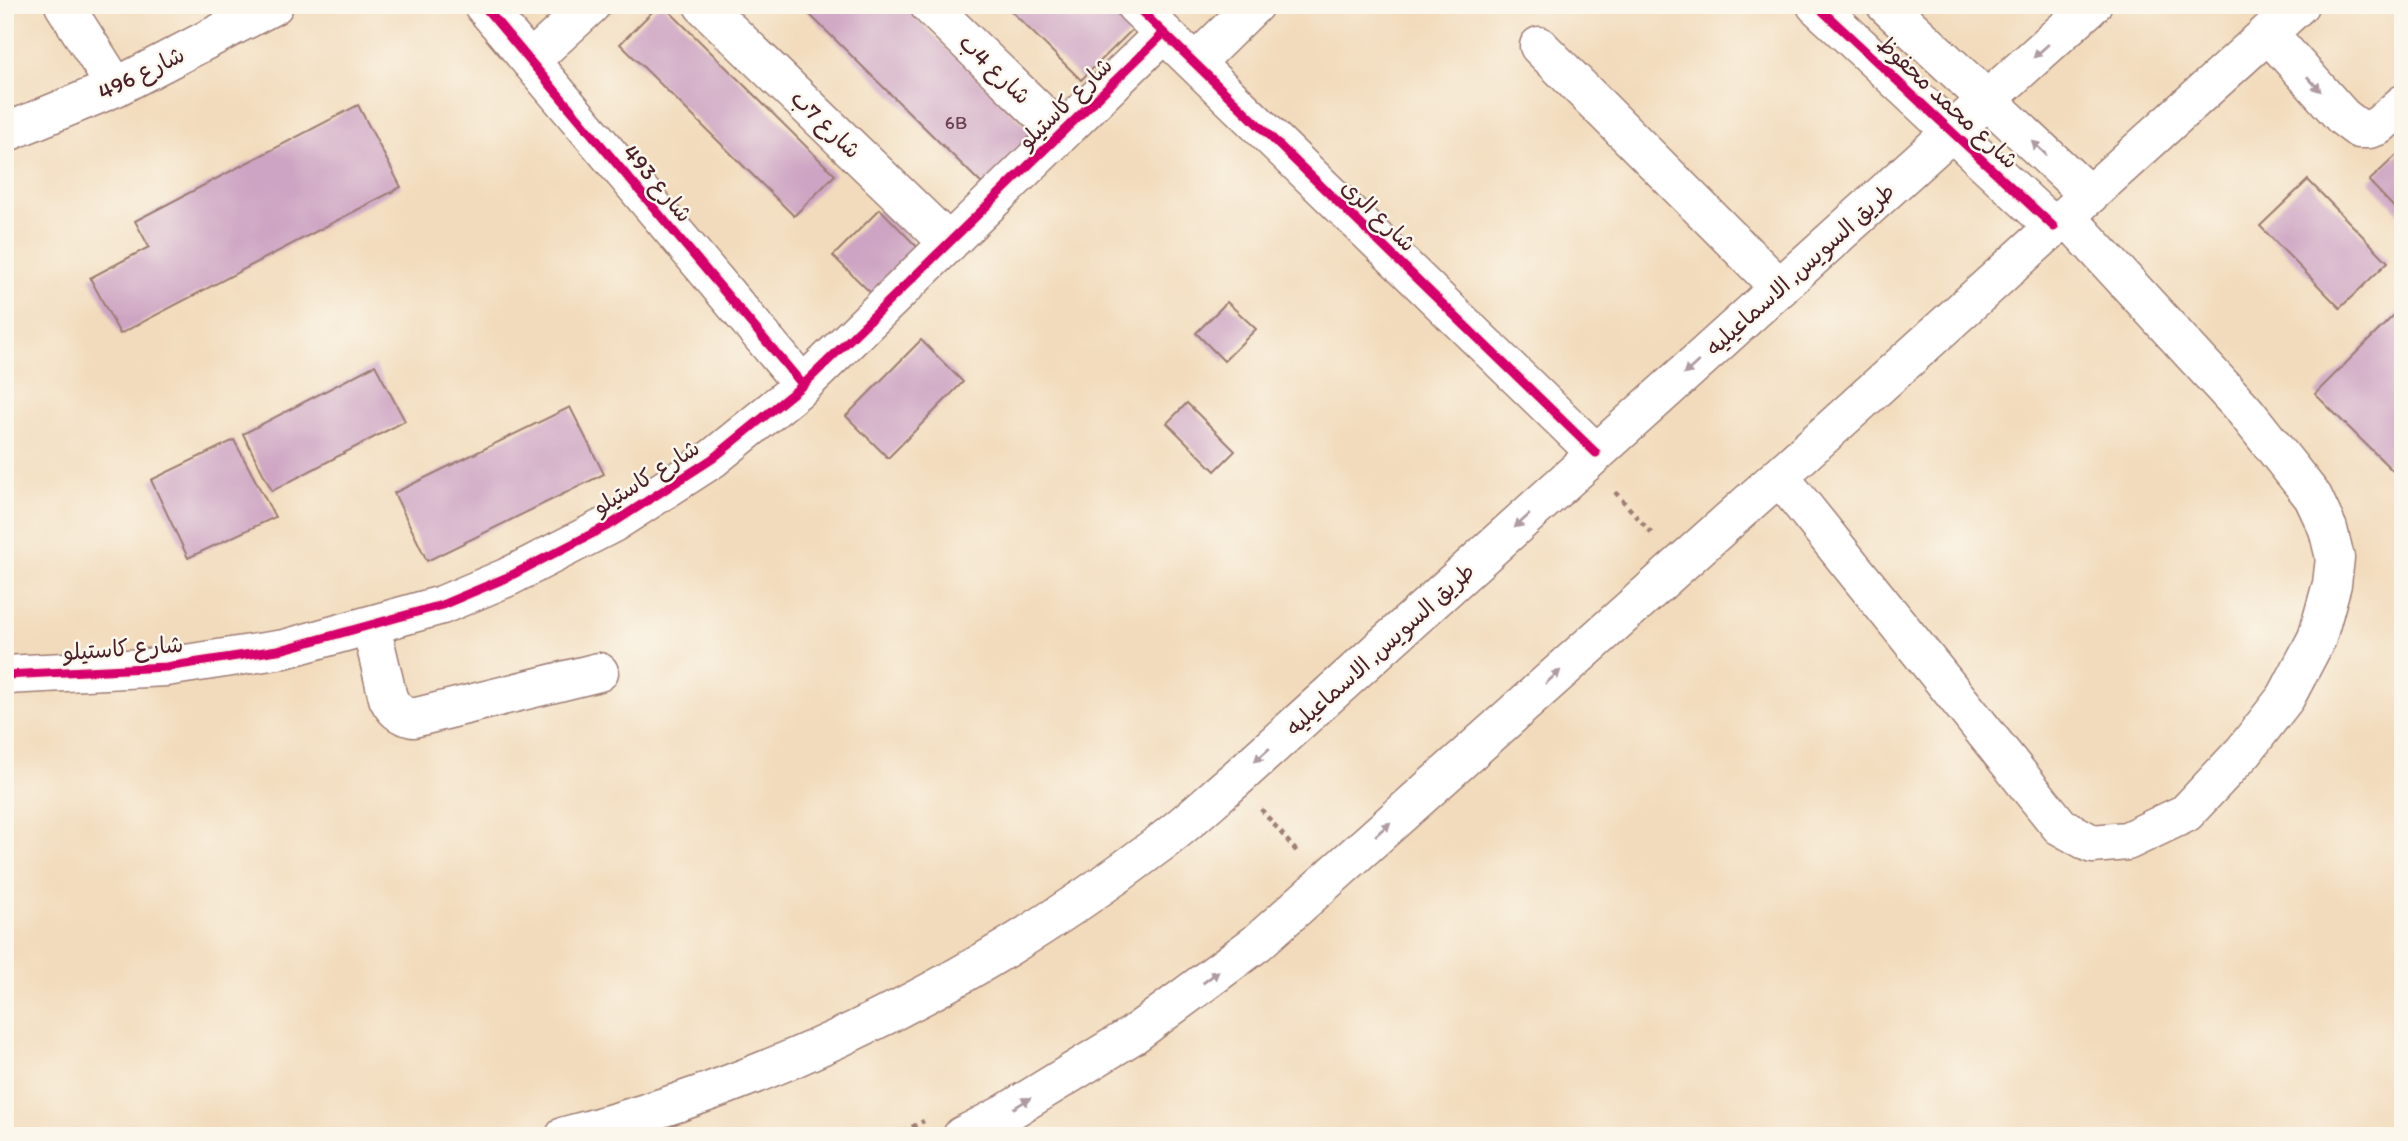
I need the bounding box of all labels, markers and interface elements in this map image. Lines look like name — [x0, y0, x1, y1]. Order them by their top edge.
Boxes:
street label: شارع 4ب — [952, 28, 1037, 111]
street label: شارع محمد محفوظ — [1870, 29, 2024, 176]
street label: شارع 496 — [93, 40, 190, 108]
one-way arrow — [2032, 43, 2050, 59]
street label: شارع كاستيلو — [1011, 51, 1119, 157]
one-way arrow — [2306, 75, 2322, 93]
street label: شارع 7ب — [784, 84, 867, 166]
house number: 6B — [945, 111, 967, 134]
street label: شارع 493 — [616, 138, 699, 229]
one-way arrow — [2031, 141, 2048, 157]
street label: شارع الرى — [1334, 173, 1422, 259]
street label: طريق السويس, الاسماعيليه — [1700, 177, 1901, 362]
one-way arrow — [1682, 360, 1700, 376]
street label: شارع كاستيلو — [587, 433, 706, 523]
one-way arrow — [1513, 513, 1531, 529]
street label: طريق السويس, الاسماعيليه — [1280, 557, 1481, 742]
street label: شارع كاستيلو — [61, 630, 184, 668]
one-way arrow — [1544, 670, 1561, 686]
one-way arrow — [1253, 747, 1271, 763]
one-way arrow — [1375, 822, 1392, 837]
one-way arrow — [1201, 970, 1220, 984]
one-way arrow — [1012, 1097, 1031, 1110]

